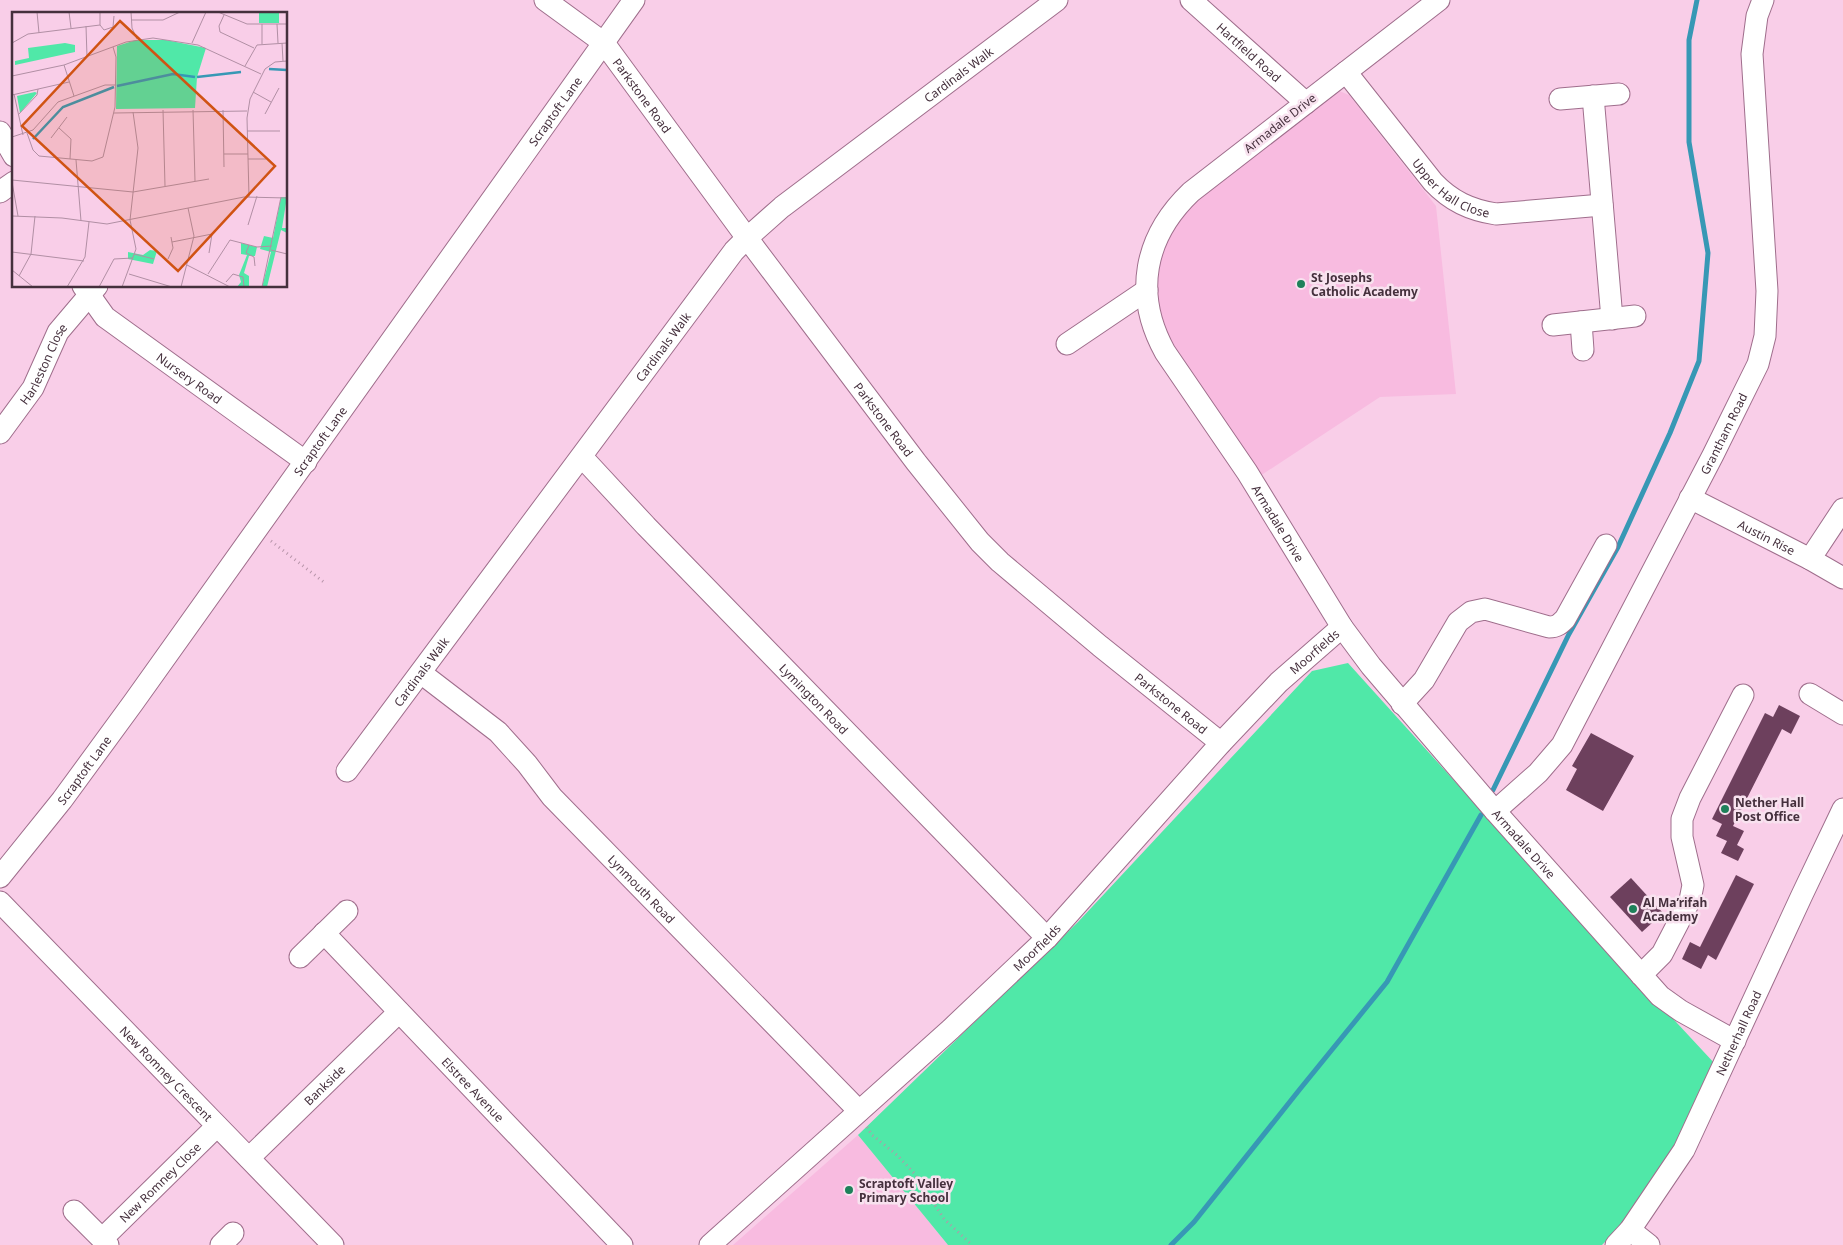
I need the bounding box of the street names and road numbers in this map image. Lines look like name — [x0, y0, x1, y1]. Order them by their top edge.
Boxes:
street label: Hartfield Road — [1213, 19, 1285, 86]
street label: Cardinals Walk — [920, 42, 997, 106]
street label: Parkstone Road — [609, 55, 676, 136]
street label: Scraptoft Lane — [524, 73, 586, 149]
street label: Armadale Drive — [1240, 89, 1320, 157]
street label: Upper Hall Close — [1409, 155, 1492, 221]
street label: Cardinals Walk — [631, 308, 695, 385]
street label: Harleston Close — [15, 319, 71, 408]
street label: Nursery Road — [153, 348, 226, 407]
street label: Parkstone Road — [850, 379, 917, 460]
street label: Grantham Road — [1696, 390, 1751, 477]
street label: Scraptoft Lane — [289, 402, 351, 479]
street label: Armadale Drive — [1248, 481, 1309, 565]
street label: Austin Rise — [1735, 515, 1798, 559]
street label: Moorfields — [1286, 625, 1343, 678]
street label: Cardinals Walk — [389, 633, 453, 710]
street label: Lymington Road — [776, 660, 852, 738]
street label: Parkstone Road — [1131, 669, 1211, 738]
street label: Scraptoft Lane — [53, 732, 115, 808]
street label: Armadale Drive — [1489, 805, 1560, 882]
street label: Lynmouth Road — [604, 851, 679, 927]
street label: Moorfields — [1009, 920, 1064, 975]
street label: Netherhall Road — [1711, 988, 1765, 1078]
street label: New Romney Crescent — [116, 1022, 217, 1125]
street label: Elstree Avenue — [438, 1053, 508, 1125]
street label: Bankside — [300, 1061, 349, 1109]
street label: New Romney Close — [115, 1138, 204, 1226]

